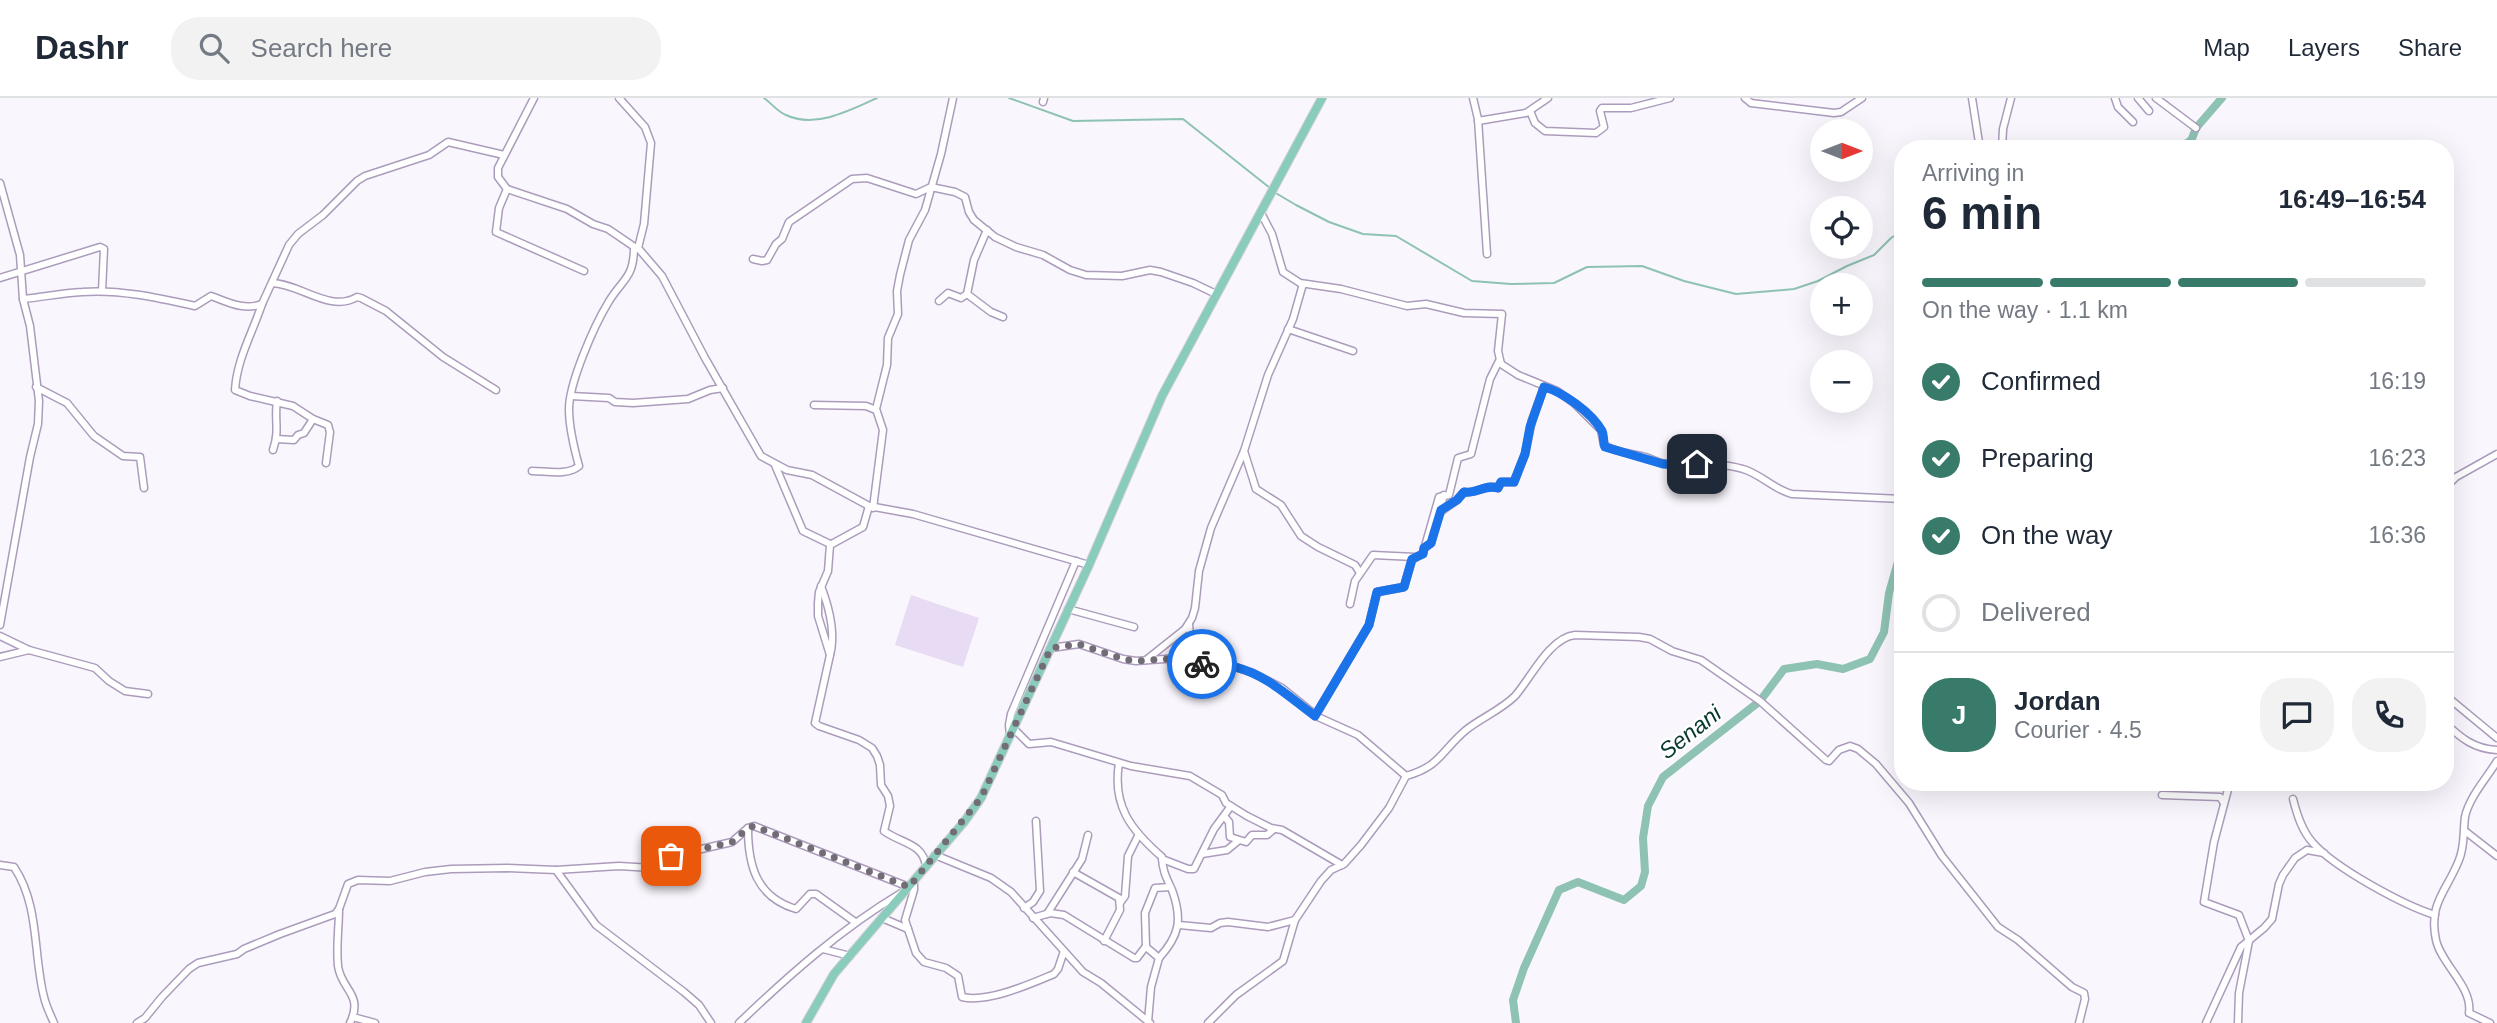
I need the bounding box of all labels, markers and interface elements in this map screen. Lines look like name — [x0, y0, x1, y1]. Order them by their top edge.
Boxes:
search box — [171, 17, 661, 80]
text: Dashr — [35, 29, 129, 66]
icon: search — [195, 29, 233, 67]
text: Search here — [251, 33, 392, 63]
text: Map — [2203, 34, 2250, 61]
text: Layers — [2288, 34, 2360, 61]
text: Share — [2398, 34, 2462, 61]
north arrow — [1810, 119, 1872, 182]
map controls — [1810, 119, 1873, 413]
text: Arriving in — [1922, 160, 2024, 186]
text: 16:49–16:54 — [2279, 184, 2426, 214]
text: 6 min — [1922, 187, 2042, 239]
button: locate — [1810, 196, 1873, 259]
button: + — [1810, 273, 1873, 336]
text: On the way · 1.1 km — [1922, 297, 2128, 323]
button: − — [1810, 350, 1873, 413]
icon: check — [1922, 363, 1960, 401]
text: Confirmed — [1981, 366, 2101, 396]
text: 16:19 — [2368, 368, 2426, 394]
pin — [1667, 434, 1727, 494]
icon: check — [1922, 440, 1960, 478]
text: Preparing — [1981, 443, 2094, 473]
icon: home — [1678, 445, 1716, 483]
text: 16:23 — [2368, 445, 2426, 471]
icon: check — [1922, 517, 1960, 555]
text: On the way — [1981, 520, 2113, 550]
text: 16:36 — [2368, 522, 2426, 548]
text: Delivered — [1981, 597, 2091, 627]
courier — [1167, 629, 1237, 699]
icon: bike — [1183, 645, 1221, 683]
button: chat — [2260, 678, 2334, 752]
button: phone — [2352, 678, 2426, 752]
text: Jordan — [2014, 686, 2101, 716]
water label: Senani — [1654, 699, 1727, 764]
text: J — [1952, 700, 1966, 730]
text: Courier · 4.5 — [2014, 717, 2142, 743]
pin — [641, 826, 701, 886]
icon: bag — [652, 837, 690, 875]

